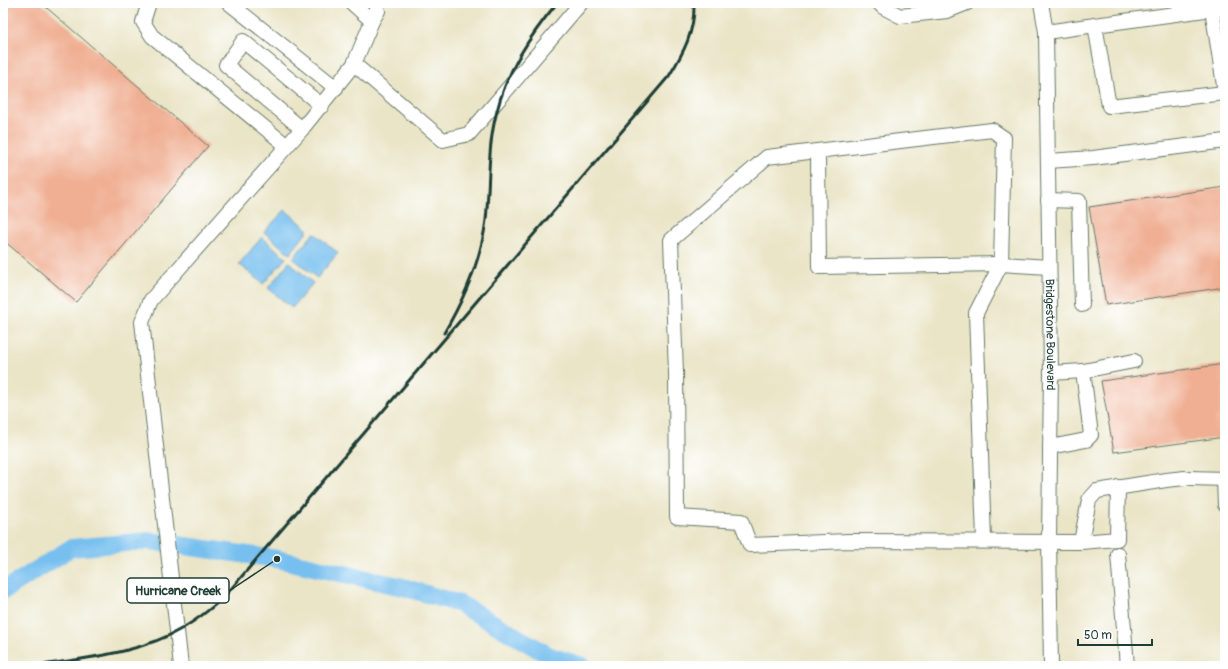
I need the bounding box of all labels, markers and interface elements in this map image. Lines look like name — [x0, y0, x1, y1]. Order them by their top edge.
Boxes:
street label: Bridgestone Boulevard — [1042, 278, 1059, 391]
callout: Hurricane Creek — [127, 578, 229, 603]
text: Hurricane Creek — [135, 583, 222, 599]
scale bar — [1078, 621, 1152, 647]
text: 50 m — [1084, 628, 1112, 643]

